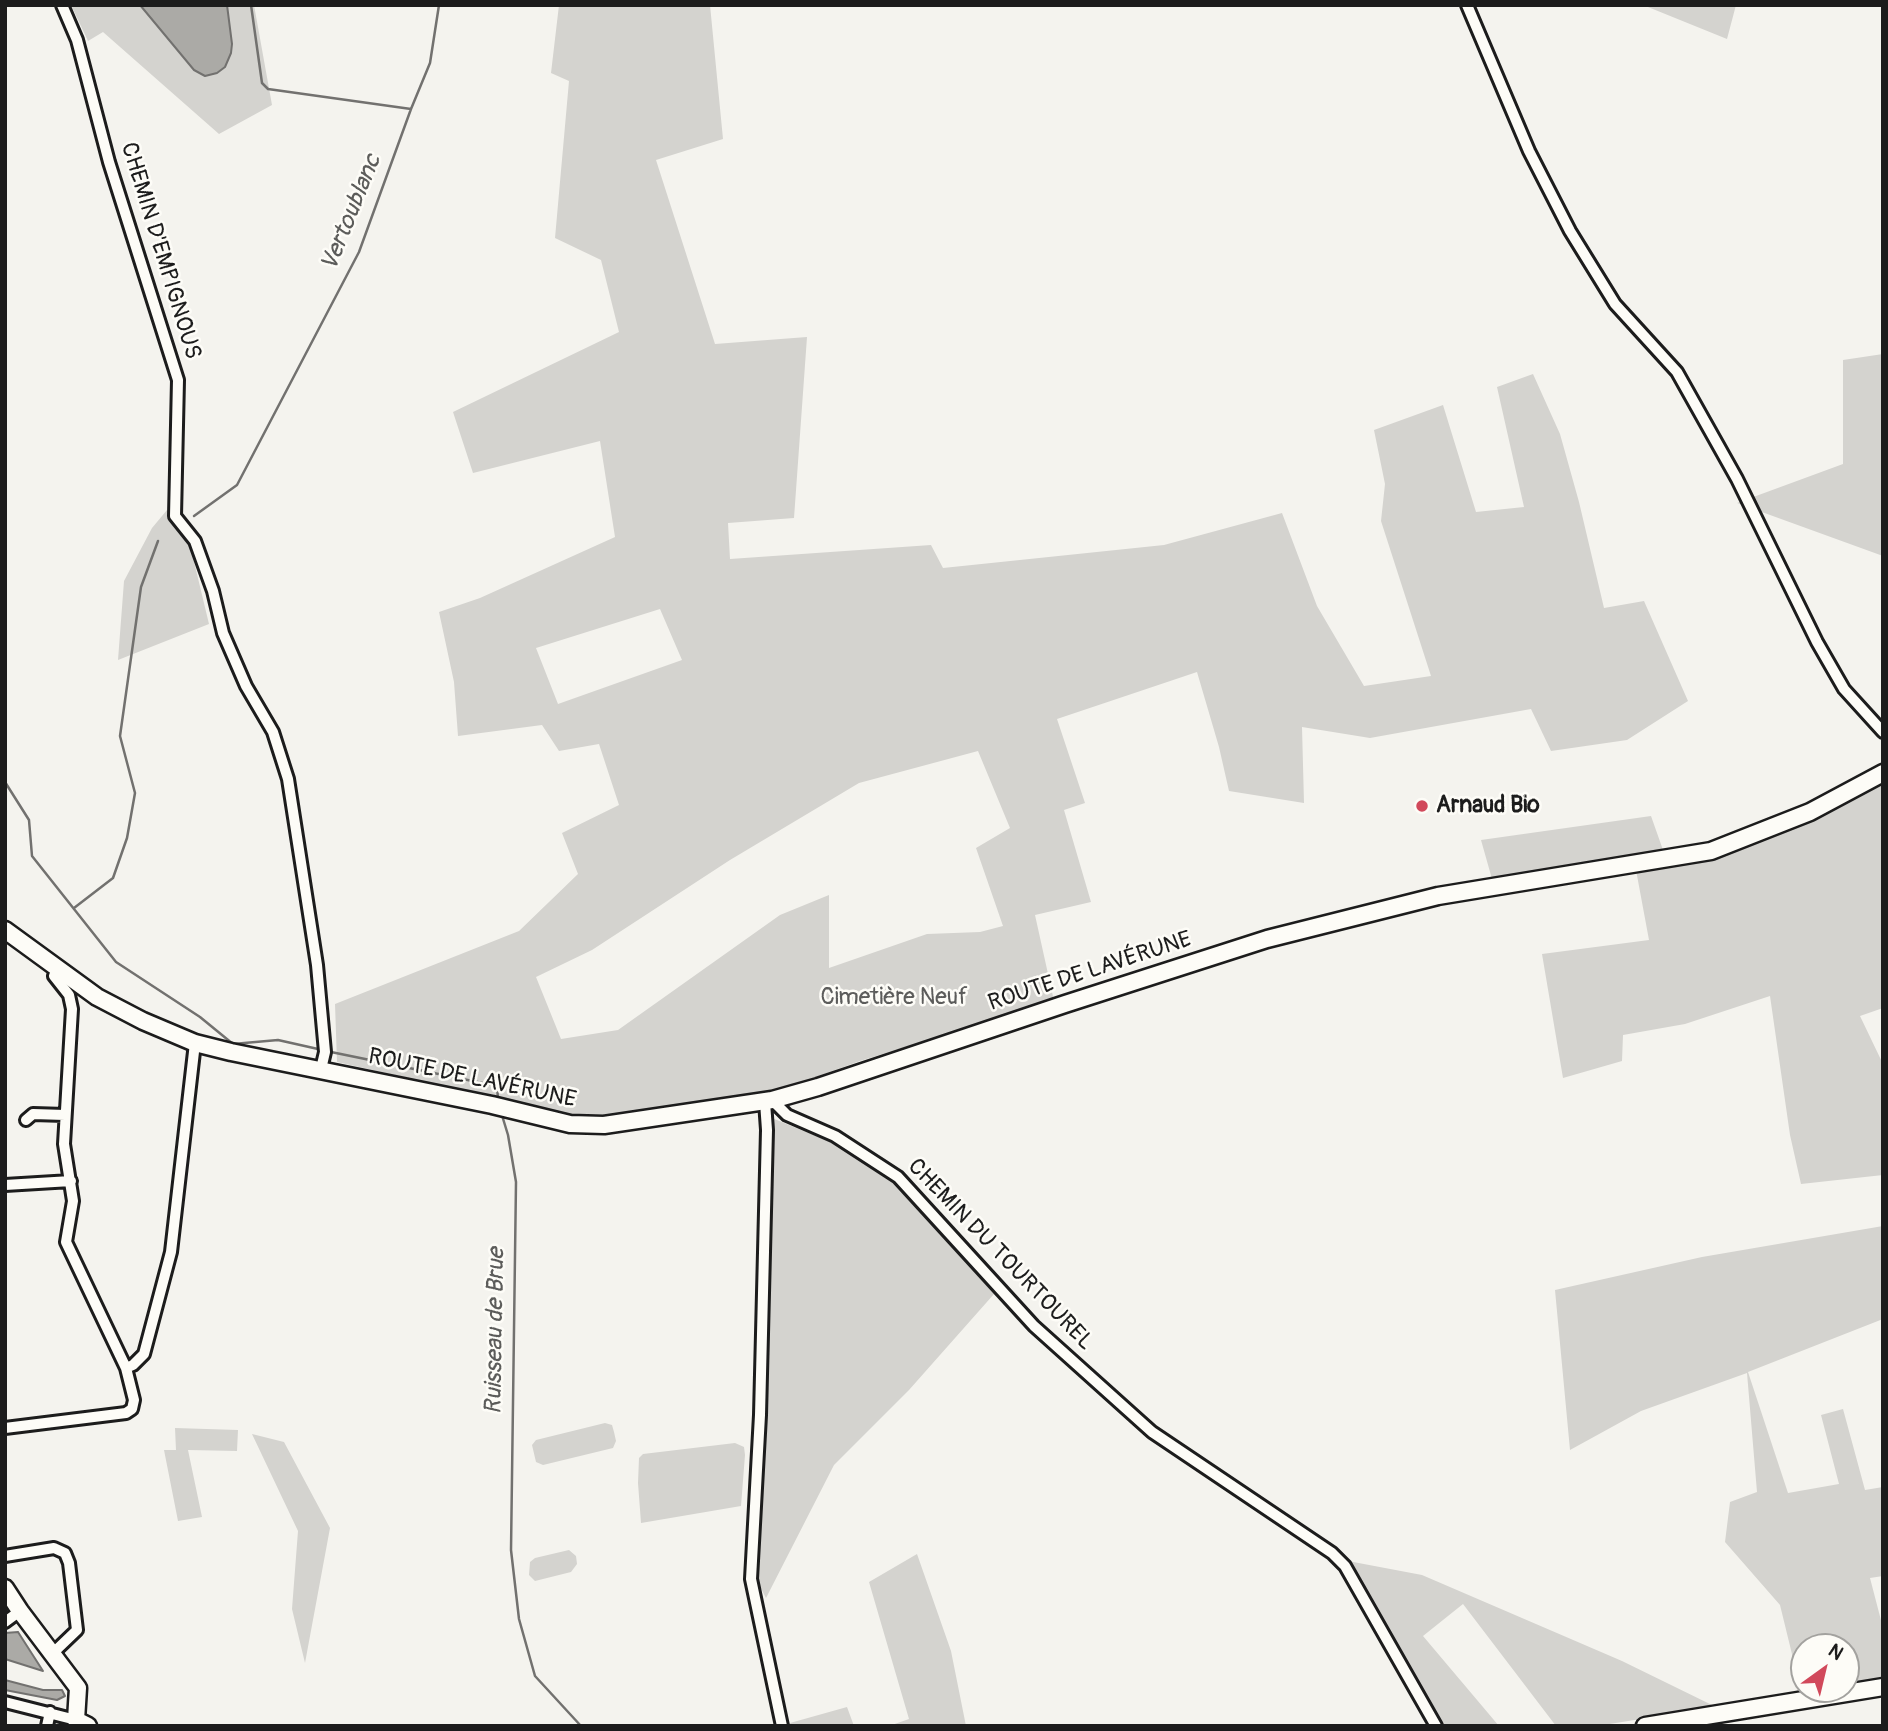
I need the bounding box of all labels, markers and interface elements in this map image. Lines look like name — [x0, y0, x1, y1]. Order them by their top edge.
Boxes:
street label: CHEMIN D'EMPIGNOUS — [114, 139, 206, 363]
water label: Vertoublanc — [316, 151, 388, 275]
place label: Arnaud Bio — [1436, 792, 1540, 820]
marker: Arnaud Bio — [1414, 798, 1430, 814]
street label: ROUTE DE LAVÉRUNE — [985, 926, 1195, 1018]
park label: Cimetière Neuf — [821, 984, 967, 1012]
street label: ROUTE DE LAVÉRUNE — [366, 1043, 578, 1115]
street label: CHEMIN DU TOURTOUREL — [901, 1153, 1099, 1357]
water label: Ruisseau de Brue — [480, 1247, 512, 1415]
north arrow — [1790, 1633, 1860, 1703]
text: N — [1824, 1639, 1848, 1666]

